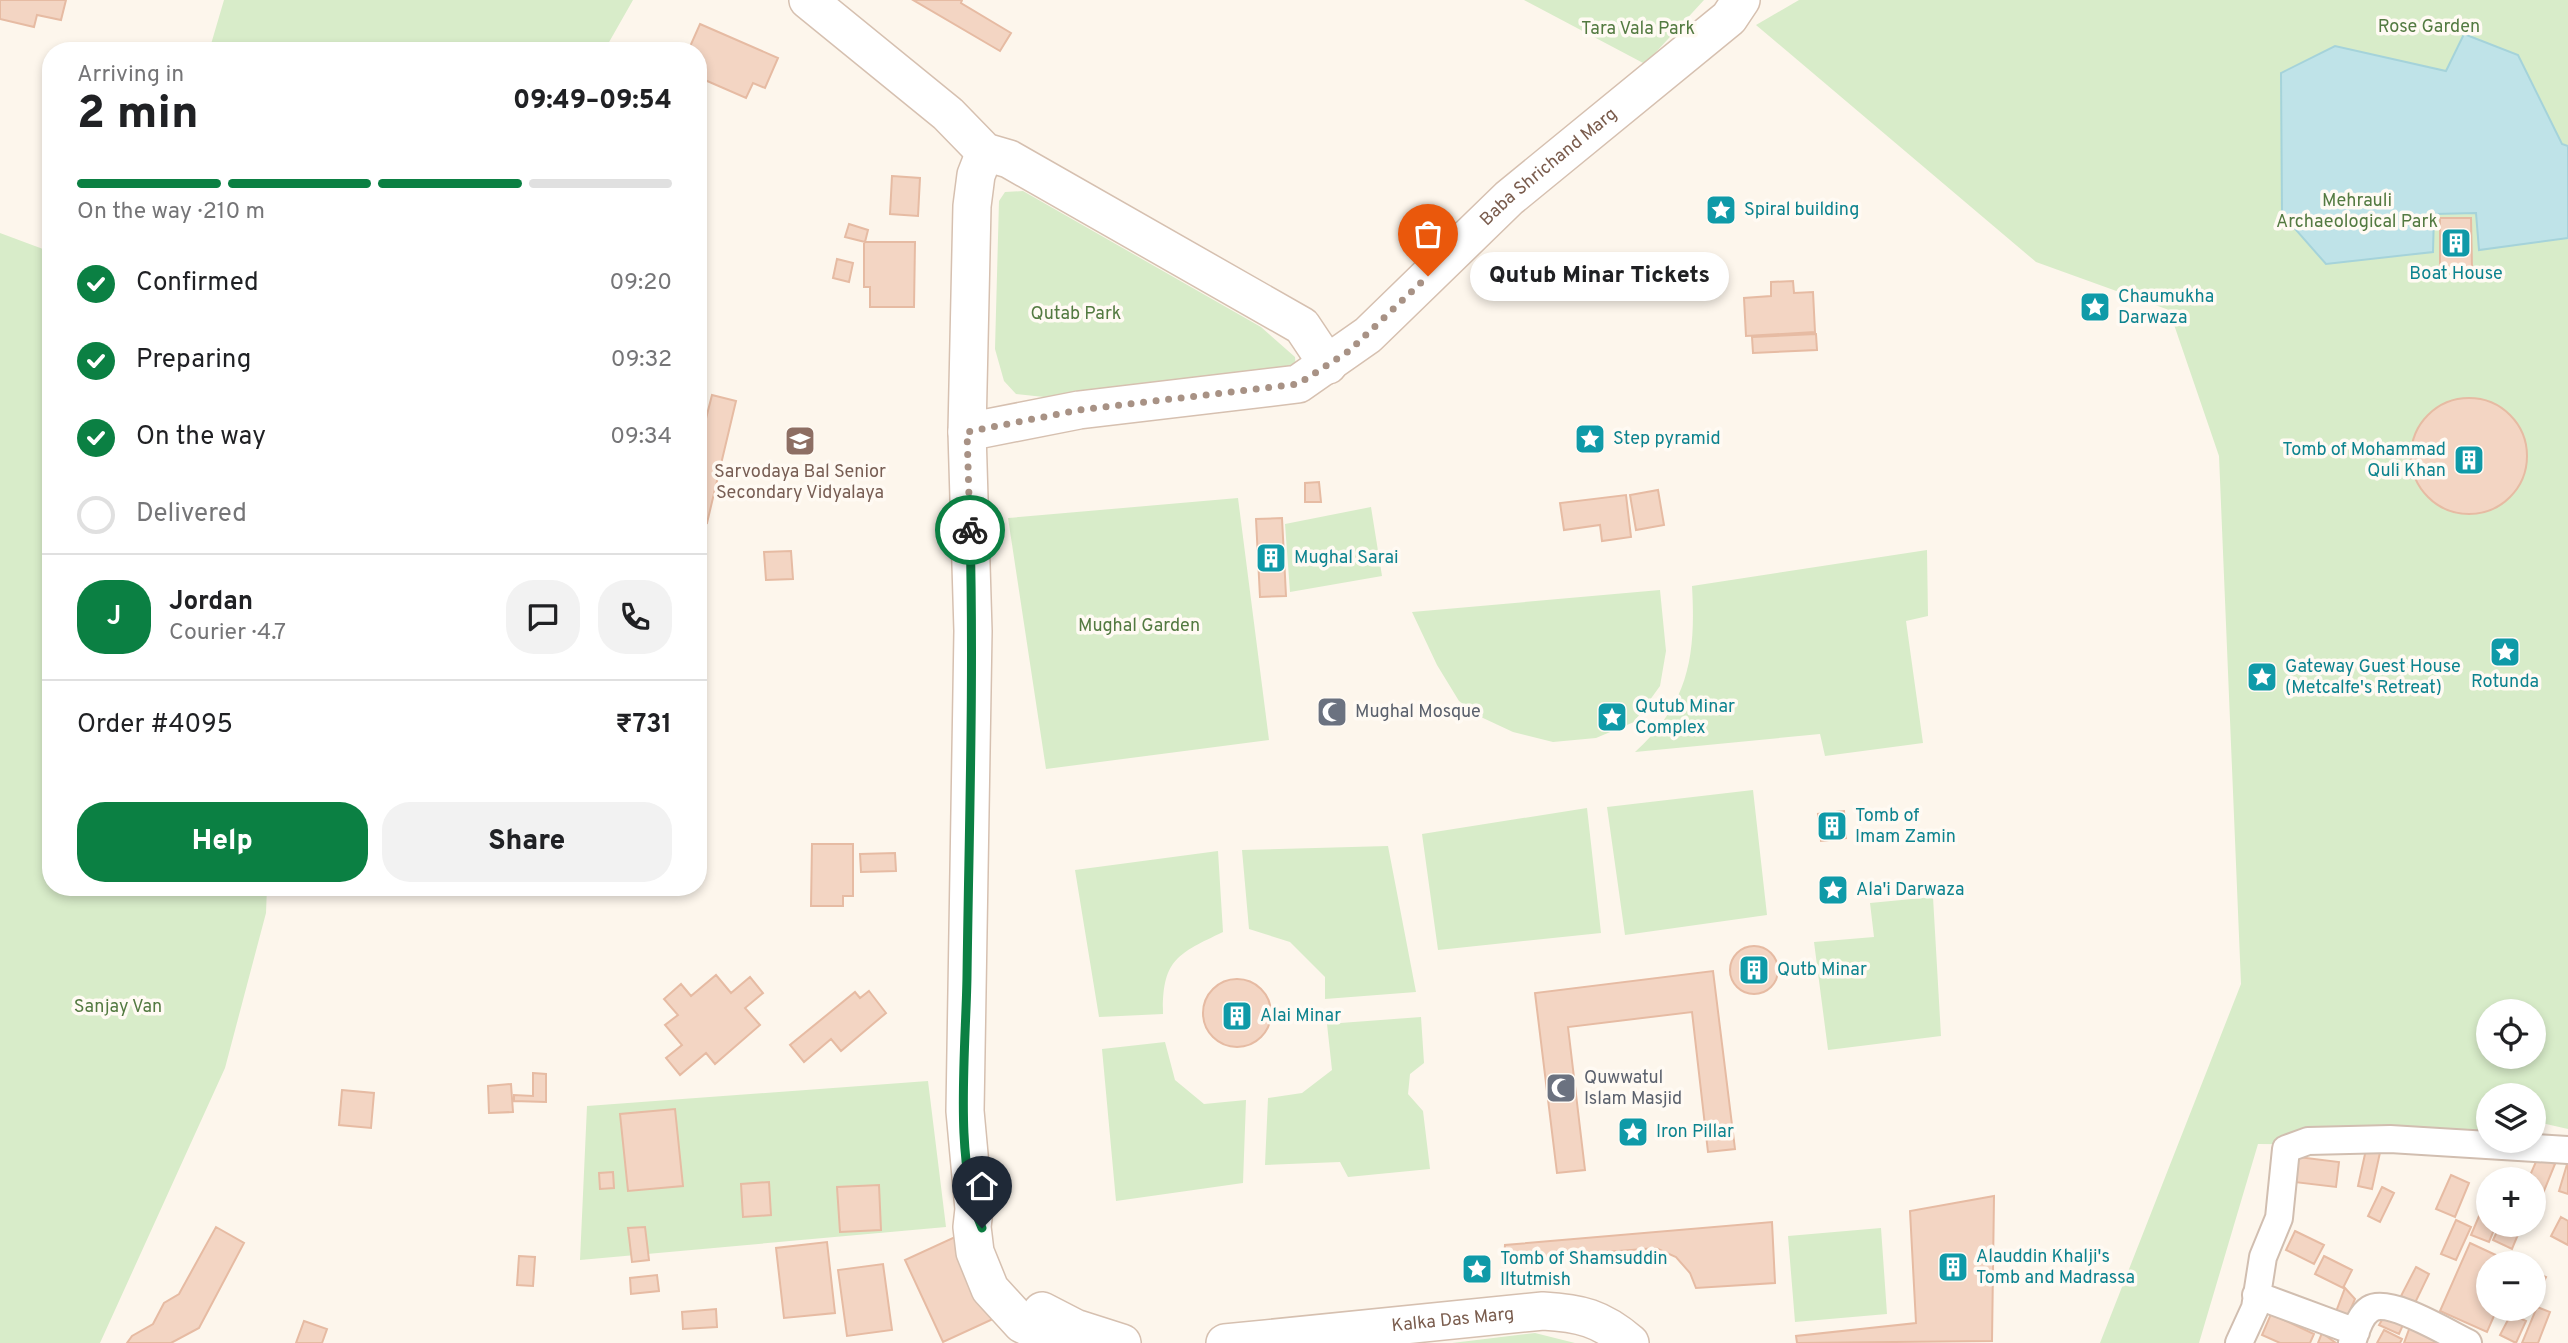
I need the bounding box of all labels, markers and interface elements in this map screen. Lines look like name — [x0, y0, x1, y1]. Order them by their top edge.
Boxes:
park label: Rose Garden — [2378, 16, 2480, 39]
park label: Tara Vala Park — [1581, 18, 1695, 41]
text: Arriving in — [77, 61, 184, 90]
text: 09:49–09:54 — [513, 85, 672, 118]
text: 2 min — [77, 86, 199, 145]
street label: Baba Shrichand Marg — [1475, 103, 1622, 231]
park label: Mehrauli Archaeological Park — [2276, 190, 2438, 234]
place icon: Spiral building — [1704, 193, 1738, 227]
text: On the way · 210 m — [77, 198, 265, 227]
place label: Spiral building — [1744, 199, 1859, 222]
pin — [1398, 204, 1458, 276]
icon: bag — [1409, 215, 1447, 253]
building icon: Boat House — [2439, 226, 2473, 260]
callout: Qutub Minar Tickets — [1470, 252, 1729, 300]
text: Qutub Minar Tickets — [1489, 262, 1710, 291]
place label: Boat House — [2409, 263, 2503, 286]
icon: check — [77, 265, 115, 303]
text: Confirmed — [136, 267, 259, 300]
text: 09:20 — [609, 269, 672, 298]
place label: Chaumukha Darwaza — [2118, 286, 2214, 330]
place icon: Chaumukha Darwaza — [2078, 290, 2112, 324]
park label: Qutab Park — [1031, 303, 1121, 326]
icon: check — [77, 342, 115, 380]
text: Preparing — [136, 344, 251, 377]
text: 09:32 — [611, 346, 672, 375]
icon: check — [77, 419, 115, 457]
text: On the way — [136, 421, 266, 454]
place icon: Step pyramid — [1573, 422, 1607, 456]
text: 09:34 — [610, 423, 672, 452]
school or university icon: Sarvodaya Bal Senior Secondary Vidyalaya — [783, 424, 817, 458]
place label: Step pyramid — [1613, 428, 1721, 451]
place label: Tomb of Mohammad Quli Khan — [2282, 439, 2446, 483]
building icon: Tomb of Mohammad Quli Khan — [2452, 443, 2486, 477]
place label: Sarvodaya Bal Senior Secondary Vidyalaya — [714, 461, 886, 505]
courier — [935, 495, 1005, 565]
text: Delivered — [136, 498, 247, 531]
icon: bike — [951, 511, 989, 549]
building icon: Mughal Sarai — [1254, 541, 1288, 575]
place label: Mughal Sarai — [1294, 547, 1398, 570]
button: chat — [506, 580, 580, 654]
button: phone — [598, 580, 672, 654]
text: Jordan — [169, 586, 253, 619]
text: J — [107, 601, 121, 634]
park label: Mughal Garden — [1078, 615, 1200, 638]
text: Courier · 4.7 — [169, 619, 286, 648]
place icon: Rotunda — [2488, 635, 2522, 669]
place label: Gateway Guest House (Metcalfe's Retreat) — [2285, 656, 2461, 700]
place icon: Gateway Guest House (Metcalfe's Retreat) — [2245, 660, 2279, 694]
place label: Rotunda — [2471, 671, 2539, 694]
mosque icon: Mughal Mosque — [1315, 695, 1349, 729]
place label: Qutub Minar Complex — [1635, 696, 1735, 740]
place icon: Qutub Minar Complex — [1595, 700, 1629, 734]
place label: Mughal Mosque — [1355, 701, 1481, 724]
text: Order #4095 — [77, 709, 233, 742]
text: ₹731 — [615, 709, 672, 742]
button: Help — [77, 802, 368, 882]
button: Share — [382, 802, 672, 882]
place label: Tomb of Imam Zamin — [1855, 805, 1956, 849]
building icon: Tomb of Imam Zamin — [1815, 809, 1849, 843]
place icon: Ala'i Darwaza — [1816, 873, 1850, 907]
place label: Ala'i Darwaza — [1856, 879, 1964, 902]
building icon: Qutb Minar — [1737, 953, 1771, 987]
place label: Qutb Minar — [1777, 959, 1867, 982]
park label: Sanjay Van — [74, 996, 162, 1019]
building icon: Alai Minar — [1220, 999, 1254, 1033]
map controls — [2476, 999, 2546, 1321]
button: locate — [2476, 999, 2546, 1069]
place label: Alai Minar — [1260, 1005, 1341, 1028]
place label: Quwwatul Islam Masjid — [1584, 1067, 1682, 1111]
mosque icon: Quwwatul Islam Masjid — [1544, 1071, 1578, 1105]
button: layers — [2476, 1083, 2546, 1153]
place icon: Iron Pillar — [1616, 1115, 1650, 1149]
place label: Iron Pillar — [1656, 1121, 1734, 1144]
pin — [952, 1156, 1012, 1228]
icon: home — [963, 1167, 1001, 1205]
button: + — [2476, 1167, 2546, 1237]
place label: Alauddin Khalji's Tomb and Madrassa — [1976, 1246, 2135, 1290]
place label: Tomb of Shamsuddin Iltutmish — [1500, 1248, 1668, 1292]
building icon: Alauddin Khalji's Tomb and Madrassa — [1936, 1250, 1970, 1284]
button: − — [2476, 1251, 2546, 1321]
place icon: Tomb of Shamsuddin Iltutmish — [1460, 1252, 1494, 1286]
street label: Kalka Das Marg — [1390, 1302, 1515, 1338]

